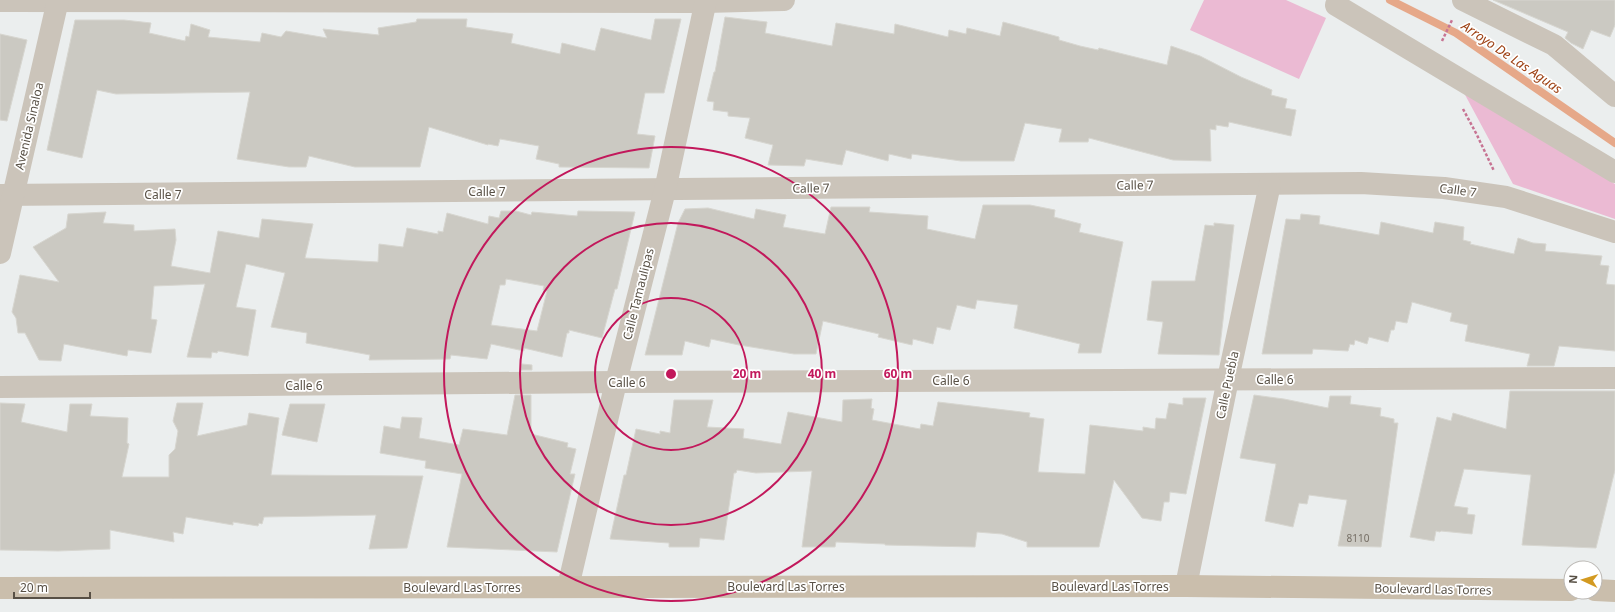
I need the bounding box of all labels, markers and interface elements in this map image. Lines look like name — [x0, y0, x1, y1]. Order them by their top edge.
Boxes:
water label: Arroyo De Las Aguas — [1457, 16, 1566, 98]
street label: Avenida Sinaloa — [11, 81, 47, 171]
street label: Calle 7 — [1116, 176, 1154, 194]
street label: Calle 7 — [792, 179, 830, 197]
street label: Calle 7 — [1438, 179, 1478, 201]
street label: Calle 7 — [468, 183, 506, 200]
street label: Calle 7 — [144, 186, 182, 203]
street label: Calle Tamaulipas — [618, 246, 658, 342]
street label: Calle Puebla — [1212, 349, 1242, 421]
text: 20 m — [733, 365, 761, 382]
text: 40 m — [808, 365, 836, 382]
text: 60 m — [884, 365, 912, 382]
centre of rings — [664, 367, 678, 381]
street label: Calle 6 — [1256, 371, 1294, 388]
street label: Calle 6 — [932, 372, 970, 389]
street label: Calle 6 — [608, 374, 646, 391]
street label: Calle 6 — [285, 377, 323, 394]
house number: 8110 — [1347, 531, 1370, 545]
north arrow — [1563, 560, 1603, 600]
scale bar — [14, 574, 90, 600]
text: N — [1565, 574, 1580, 584]
street label: Boulevard Las Torres — [727, 578, 845, 595]
street label: Boulevard Las Torres — [1051, 578, 1169, 595]
text: 20 m — [20, 579, 48, 596]
street label: Boulevard Las Torres — [403, 579, 521, 596]
street label: Boulevard Las Torres — [1374, 579, 1492, 599]

